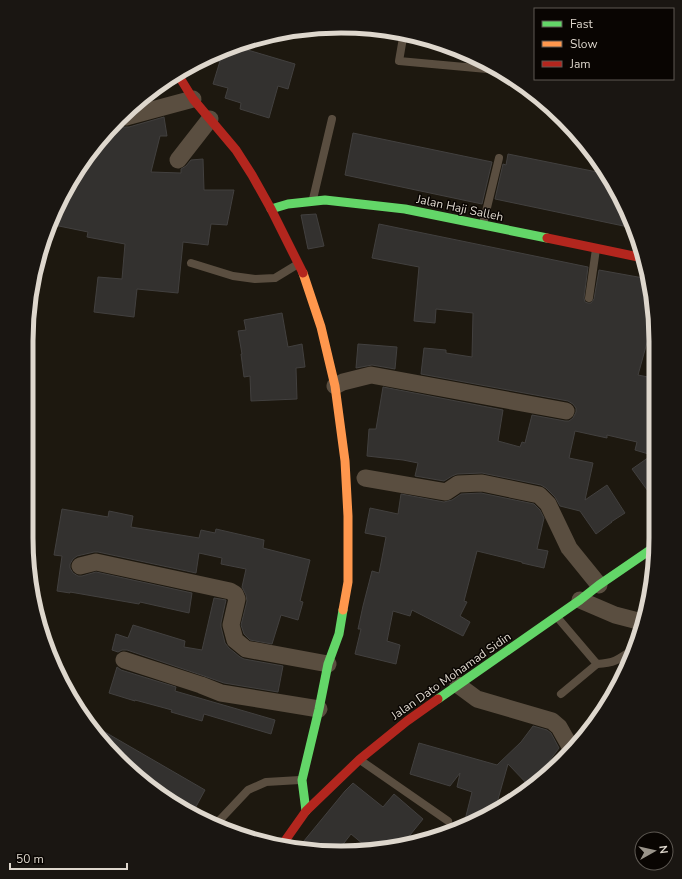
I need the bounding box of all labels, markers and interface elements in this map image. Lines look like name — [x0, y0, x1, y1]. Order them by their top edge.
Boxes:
legend — [534, 8, 674, 80]
text: Fast — [570, 16, 593, 32]
text: Slow — [570, 36, 598, 52]
text: Jam — [569, 56, 591, 72]
street label: Jalan Haji Salleh — [414, 191, 505, 225]
street label: Jalan Dato Mohamad Sidin — [387, 628, 514, 724]
north arrow — [634, 831, 674, 871]
scale bar — [10, 845, 127, 871]
text: N — [655, 845, 671, 855]
text: 50 m — [16, 851, 44, 867]

